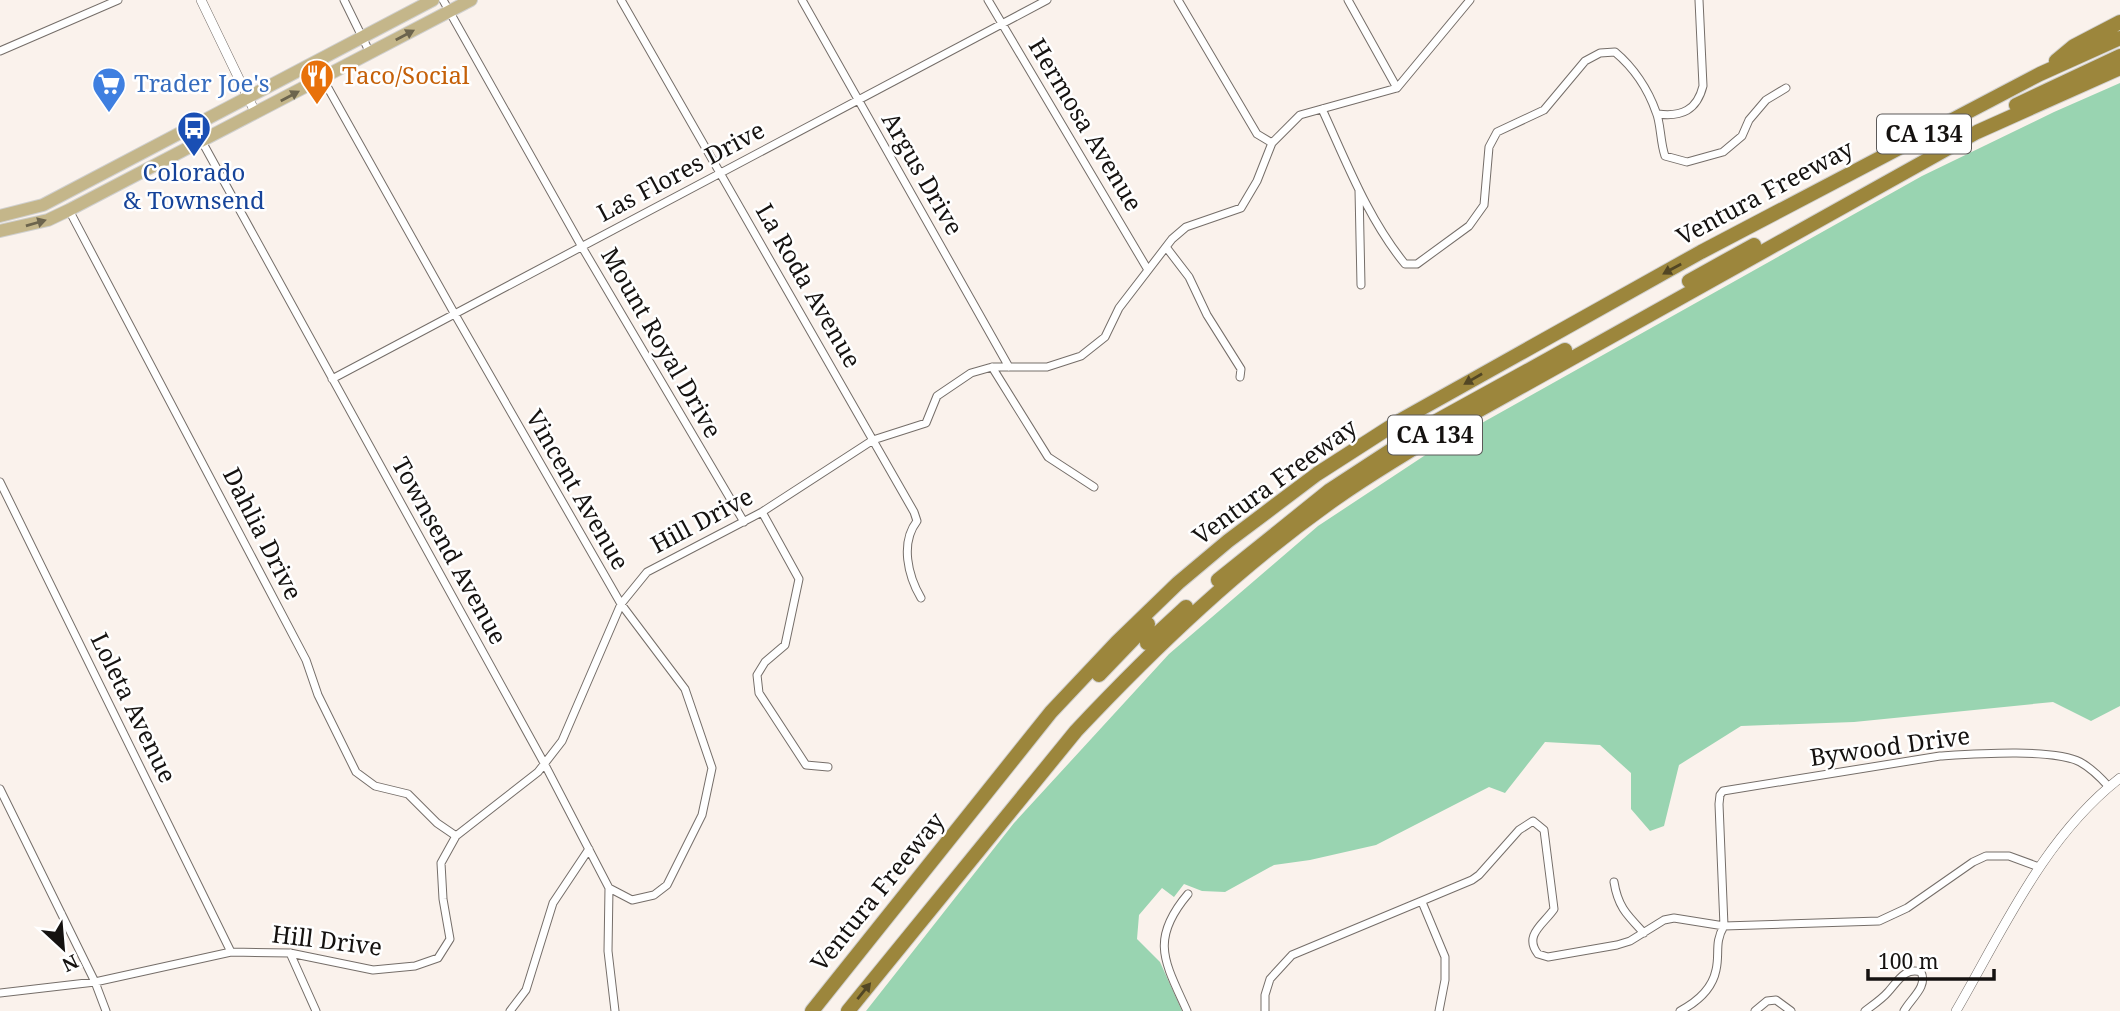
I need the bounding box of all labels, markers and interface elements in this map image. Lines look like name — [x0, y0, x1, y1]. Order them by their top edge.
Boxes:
one-way arrow — [395, 29, 415, 41]
street label: Hermosa Avenue — [1022, 32, 1151, 217]
restaurant icon: Taco/Social — [298, 57, 336, 106]
place label: Taco/Social — [342, 58, 470, 91]
supermarket icon: Trader Joe's — [90, 65, 128, 114]
place label: Trader Joe's — [134, 66, 270, 99]
one-way arrow — [280, 90, 299, 102]
street label: Argus Drive — [875, 106, 972, 241]
bus stop icon: Colorado & Townsend — [175, 109, 213, 158]
street label: Las Flores Drive — [591, 113, 770, 229]
road number: CA 134 — [1877, 114, 1971, 154]
street label: Ventura Freeway — [1670, 131, 1859, 252]
place label: Colorado & Townsend — [123, 155, 265, 216]
street label: La Roda Avenue — [749, 197, 870, 373]
one-way arrow — [25, 218, 46, 228]
street label: Mount Royal Drive — [594, 241, 730, 444]
one-way arrow — [1662, 263, 1681, 275]
one-way arrow — [1463, 373, 1482, 386]
street label: Vincent Avenue — [519, 403, 638, 575]
street label: Ventura Freeway — [1185, 410, 1363, 552]
road number: CA 134 — [1388, 416, 1482, 454]
street label: Townsend Avenue — [385, 451, 516, 650]
street label: Dahlia Drive — [216, 462, 311, 605]
street label: Hill Drive — [645, 479, 758, 560]
street label: Loleta Avenue — [84, 627, 185, 788]
street label: Bywood Drive — [1808, 718, 1972, 773]
street label: Ventura Freeway — [802, 804, 952, 978]
north arrow — [28, 913, 98, 983]
street label: Hill Drive — [270, 916, 384, 963]
scale bar — [1868, 937, 1994, 981]
text: 100 m — [1878, 947, 1939, 975]
text: N — [58, 948, 83, 978]
one-way arrow — [856, 983, 871, 1001]

